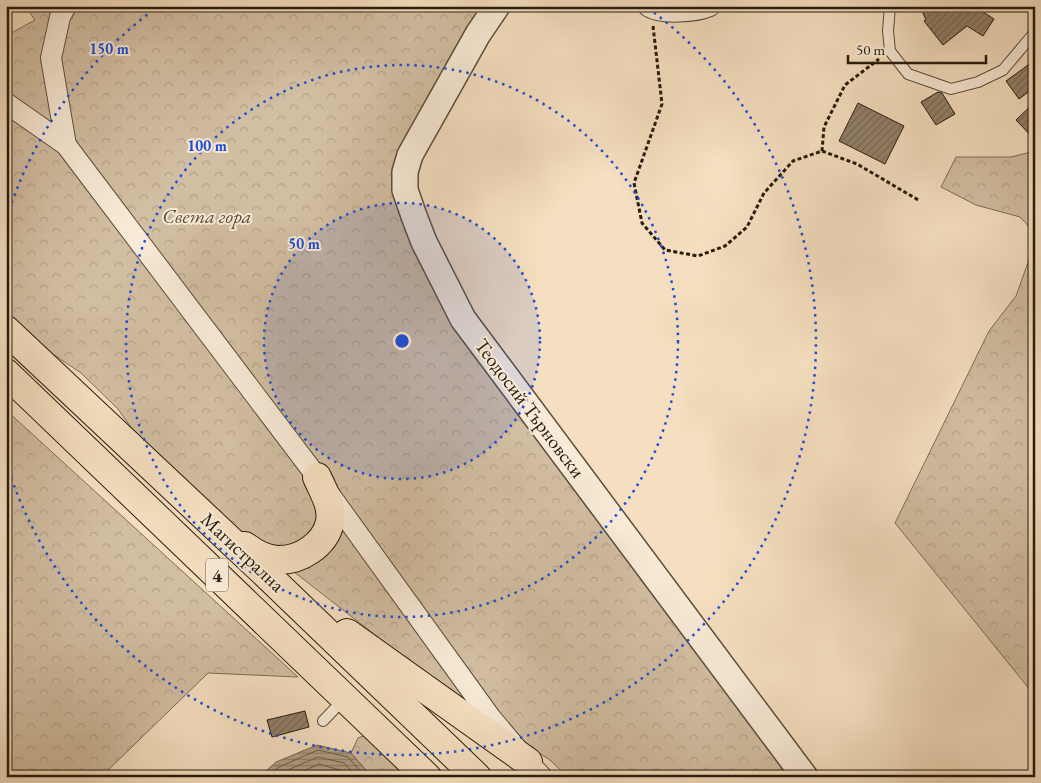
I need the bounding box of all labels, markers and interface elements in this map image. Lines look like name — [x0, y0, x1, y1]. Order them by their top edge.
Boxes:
scale bar — [848, 32, 986, 64]
text: 150 m — [89, 39, 129, 58]
text: 50 m — [856, 40, 885, 59]
text: 100 m — [187, 136, 227, 155]
park label: Света гора — [162, 203, 252, 229]
text: 50 m — [288, 234, 320, 253]
centre of rings — [393, 332, 411, 350]
street label: Теодосий Търновски — [469, 333, 591, 483]
street label: Магистрална — [196, 506, 290, 598]
road number: 4 — [206, 558, 228, 592]

